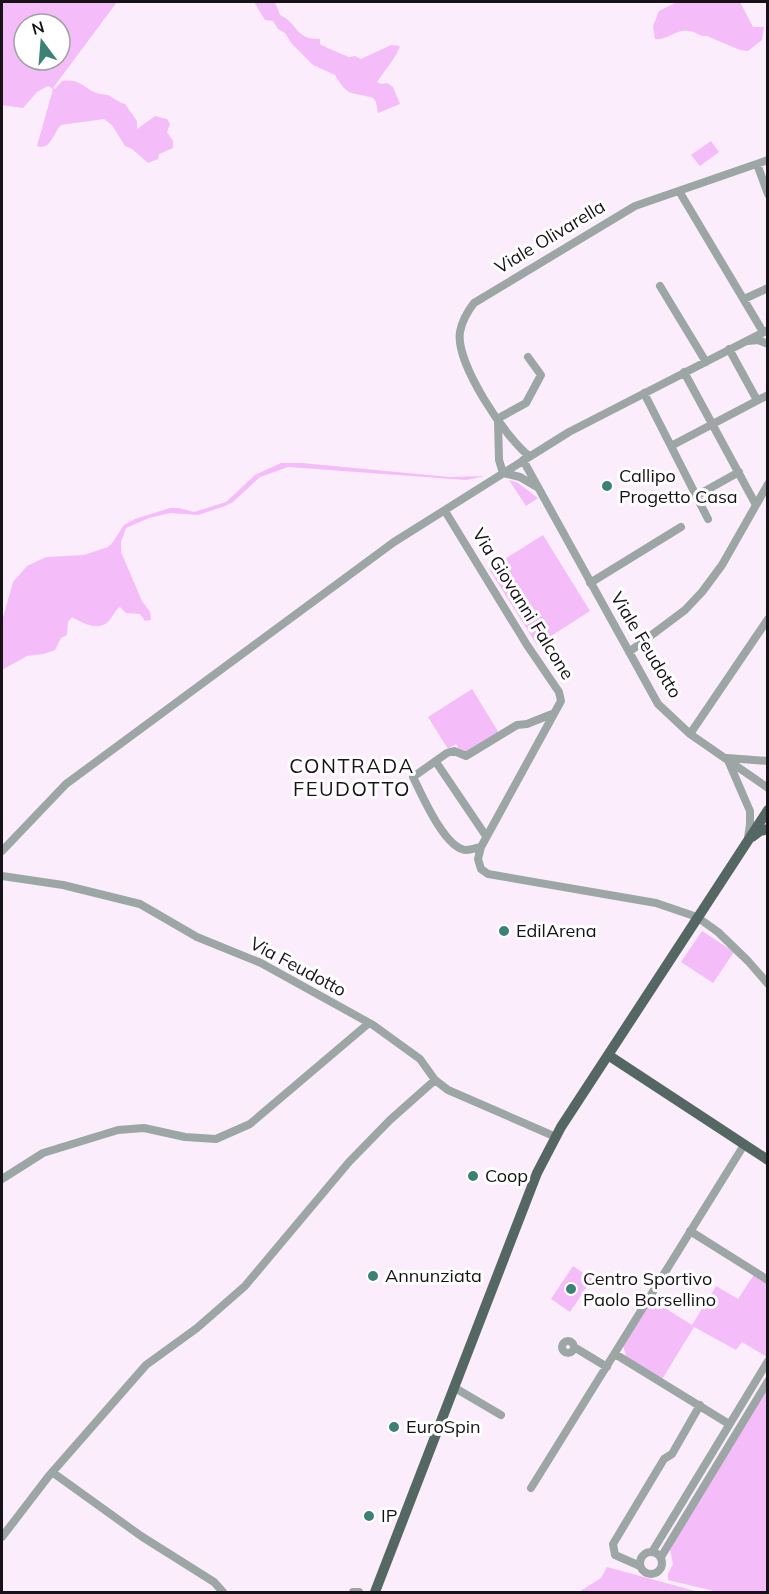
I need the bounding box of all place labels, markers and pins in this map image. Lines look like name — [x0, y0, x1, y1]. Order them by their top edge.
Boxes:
place label: Callipo Progetto Casa — [619, 464, 738, 508]
marker: Callipo Progetto Casa — [600, 479, 614, 493]
place label: EdilArena — [516, 919, 597, 942]
marker: EdilArena — [497, 924, 511, 938]
place label: Coop — [485, 1164, 528, 1187]
marker: Coop — [466, 1169, 480, 1183]
place label: Annunziata — [385, 1264, 482, 1287]
place label: Centro Sportivo Paolo Borsellino — [583, 1267, 716, 1311]
marker: Annunziata — [366, 1269, 380, 1283]
marker: Centro Sportivo Paolo Borsellino — [564, 1282, 578, 1296]
place label: EuroSpin — [406, 1415, 481, 1438]
marker: EuroSpin — [387, 1420, 401, 1434]
place label: IP — [381, 1504, 397, 1527]
marker: IP — [362, 1509, 376, 1523]

